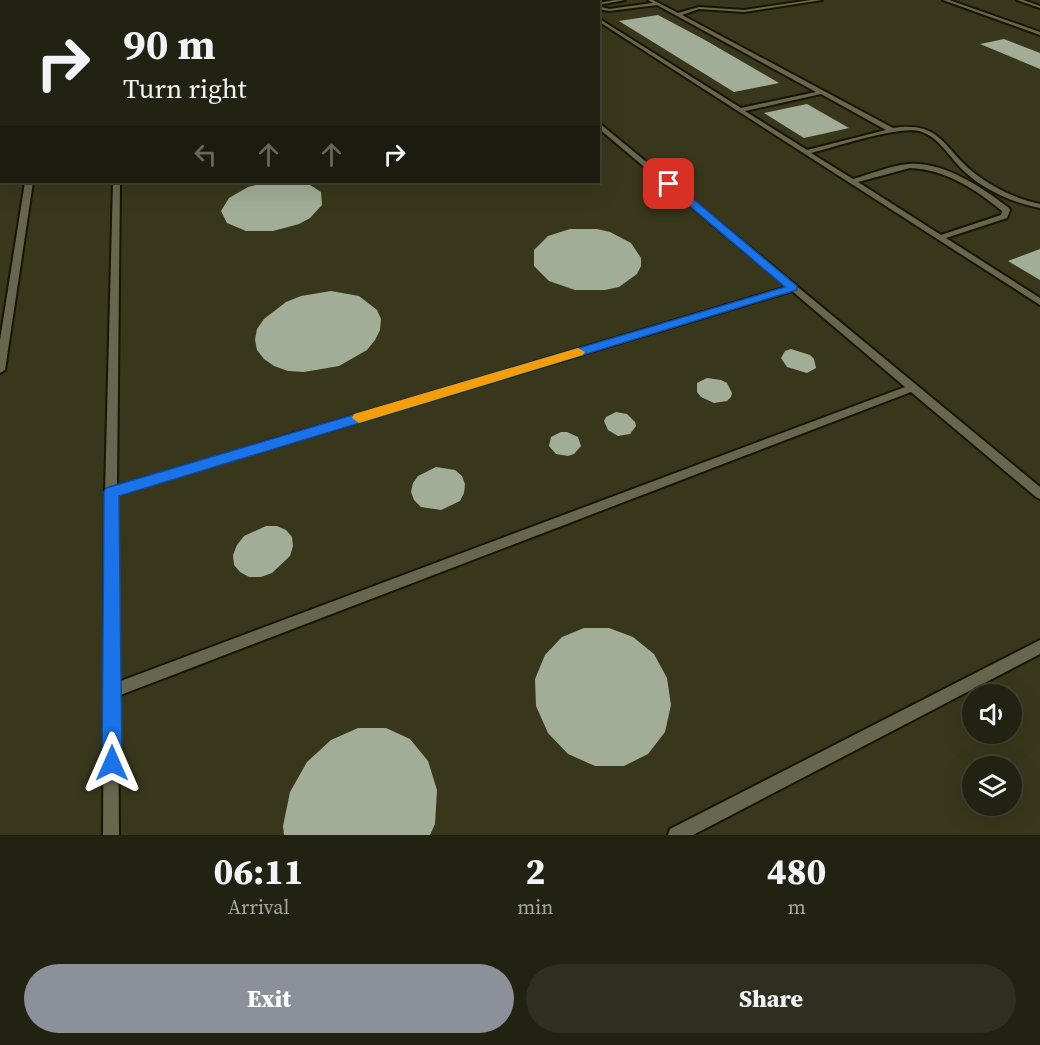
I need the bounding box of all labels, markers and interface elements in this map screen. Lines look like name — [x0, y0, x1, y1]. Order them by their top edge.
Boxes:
text: 90 m — [123, 15, 216, 73]
icon: right — [24, 24, 102, 102]
text: Turn right — [123, 70, 247, 107]
icon: left — [189, 138, 222, 171]
icon: ahead — [252, 138, 285, 171]
icon: ahead — [315, 138, 348, 171]
icon: right — [378, 138, 411, 171]
pin — [643, 158, 694, 209]
icon: arrive — [652, 167, 685, 200]
map controls — [962, 684, 1022, 816]
button: sound — [962, 684, 1022, 744]
position arrow — [80, 731, 144, 795]
button: layers — [962, 756, 1022, 816]
text: 06:11 — [214, 847, 304, 896]
text: 2 — [525, 847, 545, 896]
text: 480 — [767, 847, 826, 896]
text: Arrival — [228, 893, 290, 921]
text: min — [517, 893, 553, 921]
text: m — [788, 893, 806, 921]
button: Exit — [24, 964, 514, 1033]
button: Share — [526, 964, 1016, 1033]

